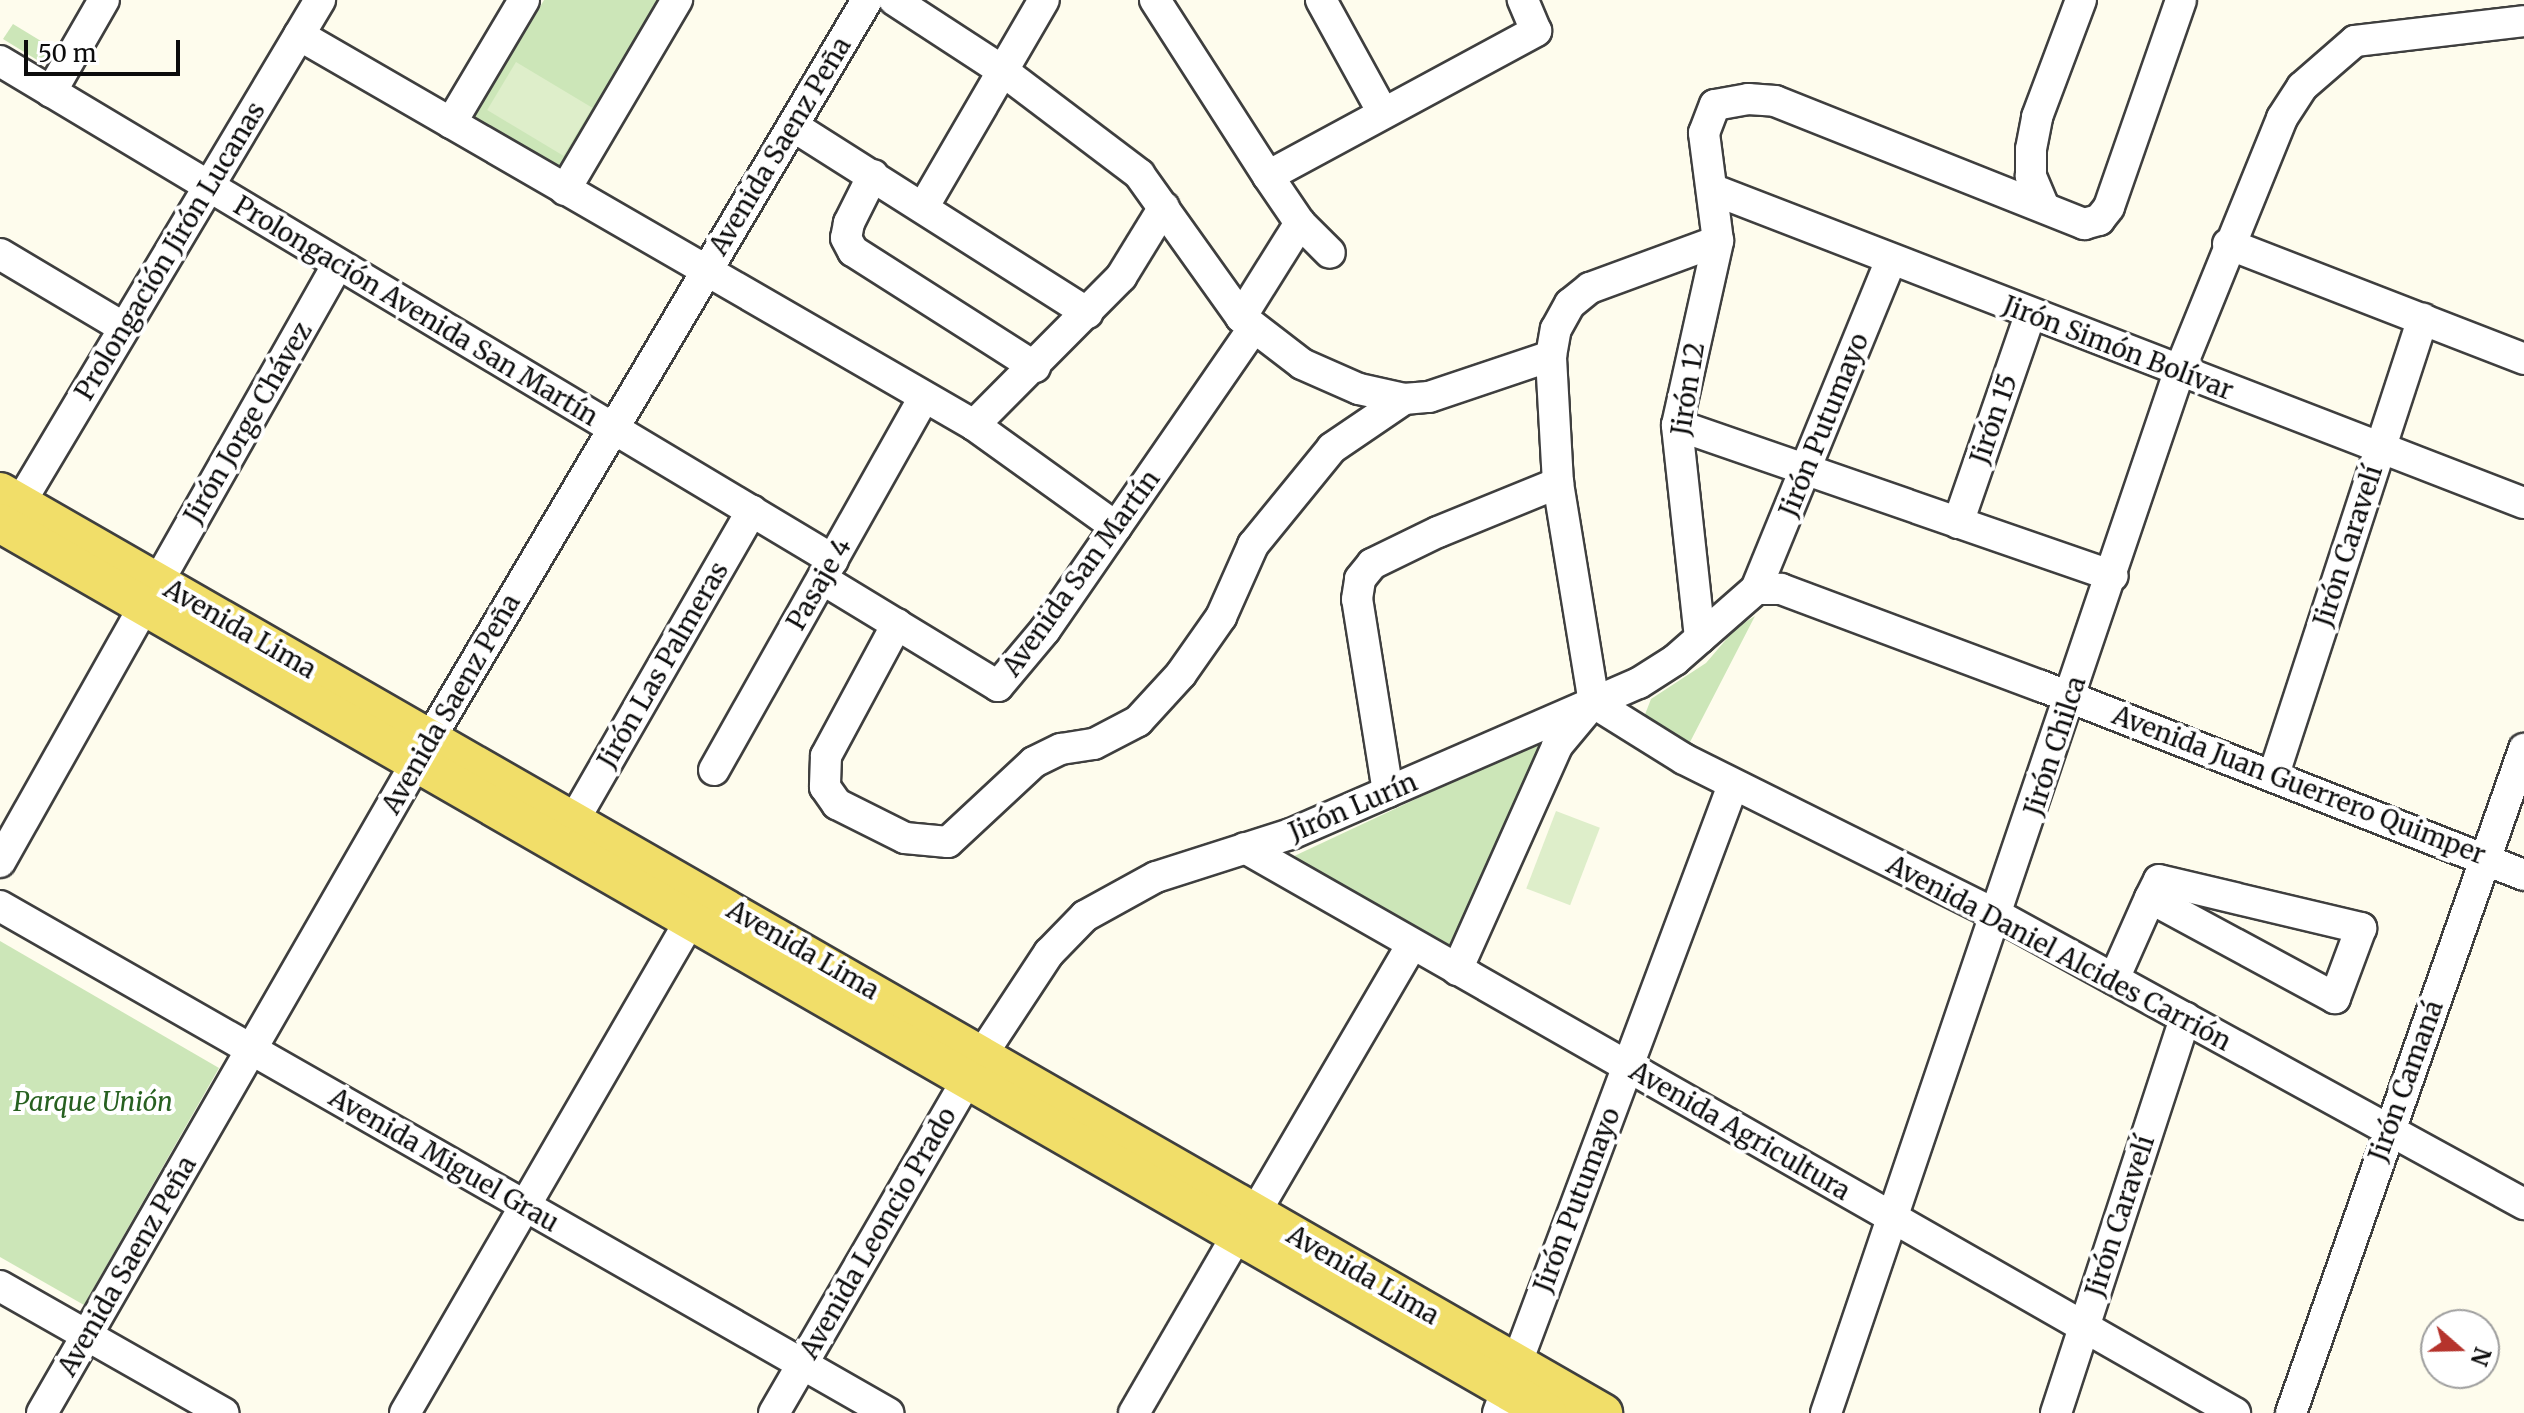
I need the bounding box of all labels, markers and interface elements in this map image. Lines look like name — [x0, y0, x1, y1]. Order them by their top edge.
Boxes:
scale bar — [28, 24, 184, 74]
street label: Avenida Saenz Peña — [703, 32, 857, 260]
text: 50 m — [38, 38, 97, 69]
street label: Prolongación Jirón Lucanas — [68, 96, 272, 406]
street label: Prolongación Avenida San Martín — [228, 190, 604, 432]
street label: Jirón Simón Bolívar — [1998, 290, 2238, 406]
street label: Jirón Jorge Chávez — [178, 317, 318, 529]
street label: Jirón Putumayo — [1773, 329, 1875, 521]
street label: Jirón 12 — [1665, 340, 1711, 438]
street label: Jirón 15 — [1964, 370, 2024, 468]
street label: Jirón Caravelí — [2307, 461, 2389, 631]
street label: Avenida San Martín — [996, 464, 1166, 682]
street label: Pasaje 4 — [780, 533, 858, 635]
street label: Jirón Las Palmeras — [591, 556, 735, 774]
street label: Avenida Lima — [158, 573, 322, 685]
street label: Avenida Saenz Peña — [375, 589, 527, 819]
street label: Jirón Chilca — [2018, 672, 2092, 820]
street label: Avenida Juan Guerrero Quimper — [2108, 699, 2490, 871]
street label: Jirón Lurín — [1284, 766, 1422, 848]
street label: Avenida Daniel Alcides Carrión — [1882, 849, 2236, 1057]
street label: Avenida Lima — [721, 894, 885, 1006]
street label: Jirón Camaná — [2362, 996, 2450, 1166]
street label: Avenida Agricultura — [1624, 1055, 1856, 1207]
street label: Avenida Miguel Grau — [324, 1082, 564, 1238]
park label: Parque Unión — [13, 1086, 173, 1118]
street label: Avenida Leoncio Prado — [793, 1102, 963, 1364]
street label: Jirón Putumayo — [1527, 1103, 1627, 1297]
street label: Jirón Caravelí — [2079, 1131, 2161, 1301]
street label: Avenida Saenz Peña — [51, 1151, 203, 1381]
street label: Avenida Lima — [1281, 1219, 1445, 1331]
north arrow — [2420, 1309, 2500, 1389]
text: N — [2465, 1344, 2497, 1369]

